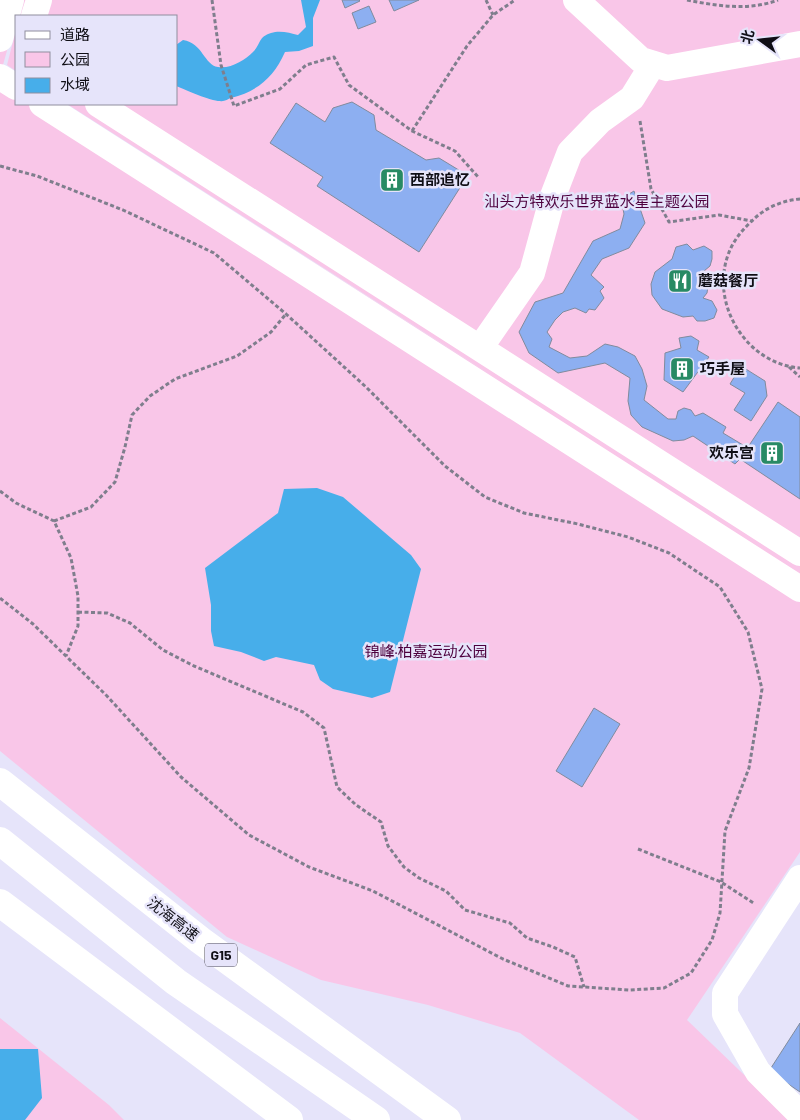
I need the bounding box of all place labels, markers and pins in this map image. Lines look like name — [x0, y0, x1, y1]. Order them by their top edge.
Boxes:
building icon: 西部追忆 — [379, 167, 405, 193]
place label: 西部追忆 — [410, 170, 470, 188]
restaurant icon: 蘑菇餐厅 — [667, 268, 693, 294]
place label: 蘑菇餐厅 — [698, 271, 758, 289]
building icon: 巧手屋 — [669, 356, 695, 382]
place label: 巧手屋 — [700, 359, 745, 377]
building icon: 欢乐宫 — [759, 440, 785, 466]
place label: 欢乐宫 — [709, 443, 754, 461]

